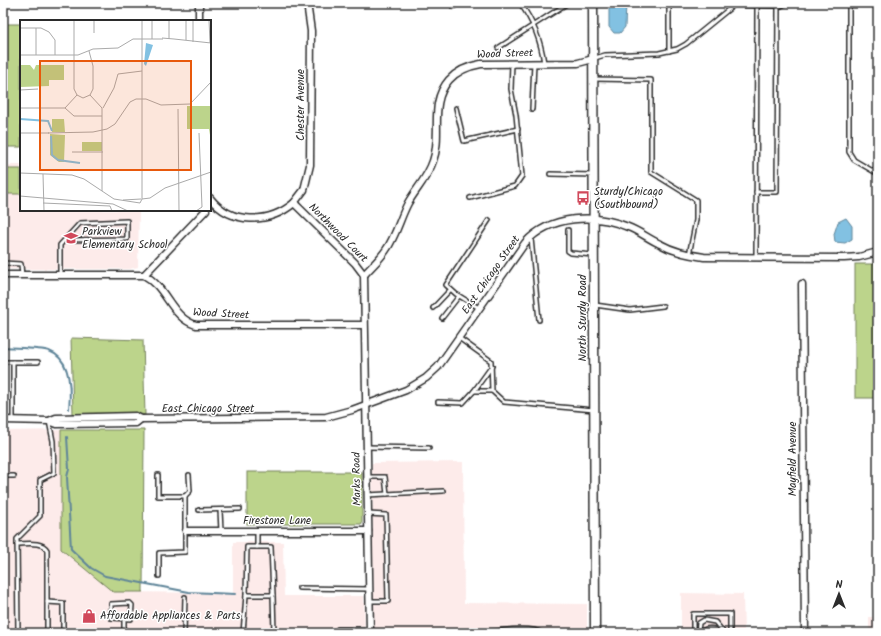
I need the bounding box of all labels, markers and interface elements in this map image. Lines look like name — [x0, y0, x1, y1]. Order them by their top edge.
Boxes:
inset map — [20, 20, 211, 211]
street label: Wood Street — [477, 44, 534, 64]
street label: Chester Avenue — [292, 69, 310, 141]
place label: Sturdy/Chicago (Southbound) — [594, 183, 663, 214]
bus stop icon: Sturdy/Chicago (Southbound) — [575, 190, 591, 206]
street label: Northwood Court — [304, 199, 373, 268]
place label: Parkview Elementary School — [82, 223, 168, 254]
school or university icon: Parkview Elementary School — [63, 230, 79, 246]
street label: East Chicago Street — [457, 231, 525, 318]
street label: North Sturdy Road — [574, 274, 592, 361]
street label: Wood Street — [192, 304, 250, 325]
street label: East Chicago Street — [162, 400, 255, 418]
street label: Mayfield Avenue — [784, 422, 802, 496]
street label: Marks Road — [348, 451, 366, 506]
street label: Firestone Lane — [243, 512, 311, 530]
north arrow — [819, 574, 859, 614]
text: N — [836, 576, 843, 594]
place label: Affordable Appliances & Parts — [100, 607, 241, 625]
shop icon: Affordable Appliances & Parts — [81, 608, 97, 624]

